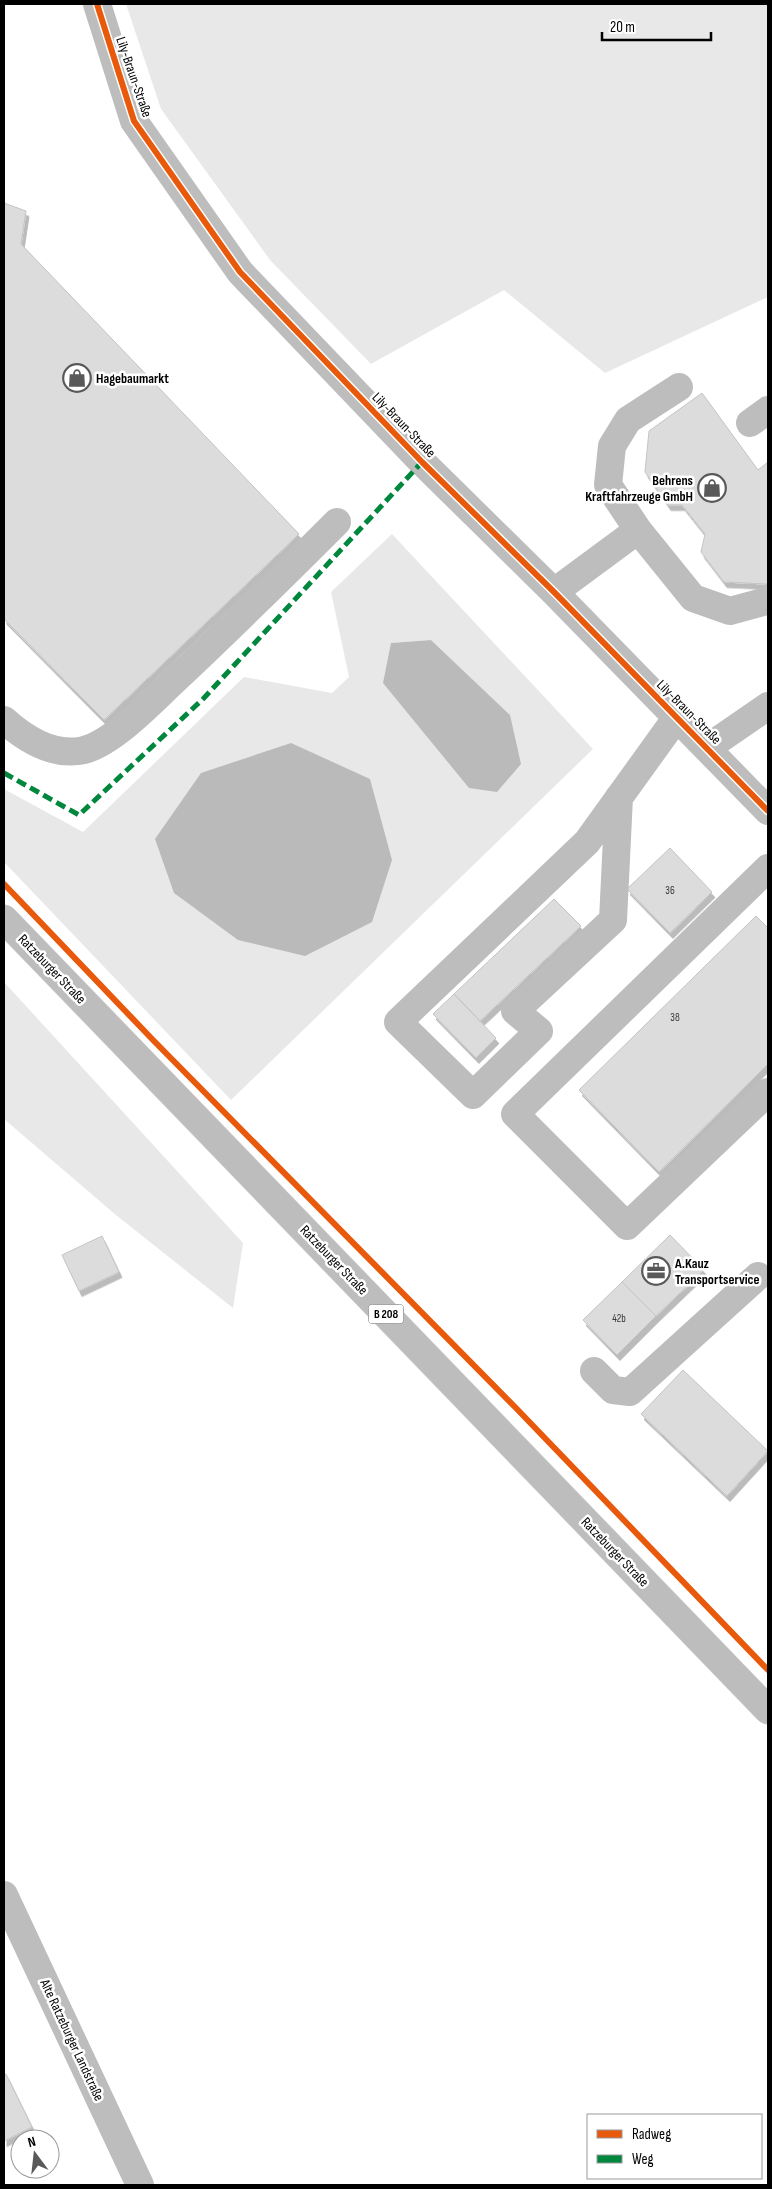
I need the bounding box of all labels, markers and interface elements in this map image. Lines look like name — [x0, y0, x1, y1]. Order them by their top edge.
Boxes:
scale bar — [602, 10, 711, 42]
text: 20 m — [610, 18, 635, 37]
street label: Lily-Braun-Straße — [112, 35, 156, 119]
shop icon: Hagebaumarkt — [62, 363, 92, 393]
place label: Hagebaumarkt — [96, 370, 169, 387]
street label: Lily-Braun-Straße — [369, 389, 439, 461]
place label: Behrens Kraftfahrzeuge GmbH — [585, 472, 693, 505]
shop icon: Behrens Kraftfahrzeuge GmbH — [697, 473, 727, 503]
street label: Lily-Braun-Straße — [653, 676, 725, 748]
house number: 36 — [665, 884, 675, 897]
street label: Ratzeburger Straße — [15, 931, 89, 1007]
house number: 38 — [670, 1011, 680, 1024]
street label: Ratzeburger Straße — [297, 1222, 371, 1298]
place label: A.Kauz Transportservice — [674, 1255, 759, 1288]
office icon: A.Kauz Transportservice — [641, 1256, 671, 1286]
road number: B 208 — [368, 1305, 404, 1324]
house number: 42b — [612, 1312, 626, 1325]
street label: Ratzeburger Straße — [578, 1514, 652, 1590]
street label: Alte Ratzeburger Landstraße — [36, 1976, 108, 2104]
legend — [587, 2114, 762, 2179]
text: Radweg — [632, 2125, 671, 2144]
north arrow — [10, 2129, 60, 2179]
text: N — [26, 2133, 38, 2151]
text: Weg — [632, 2150, 654, 2169]

